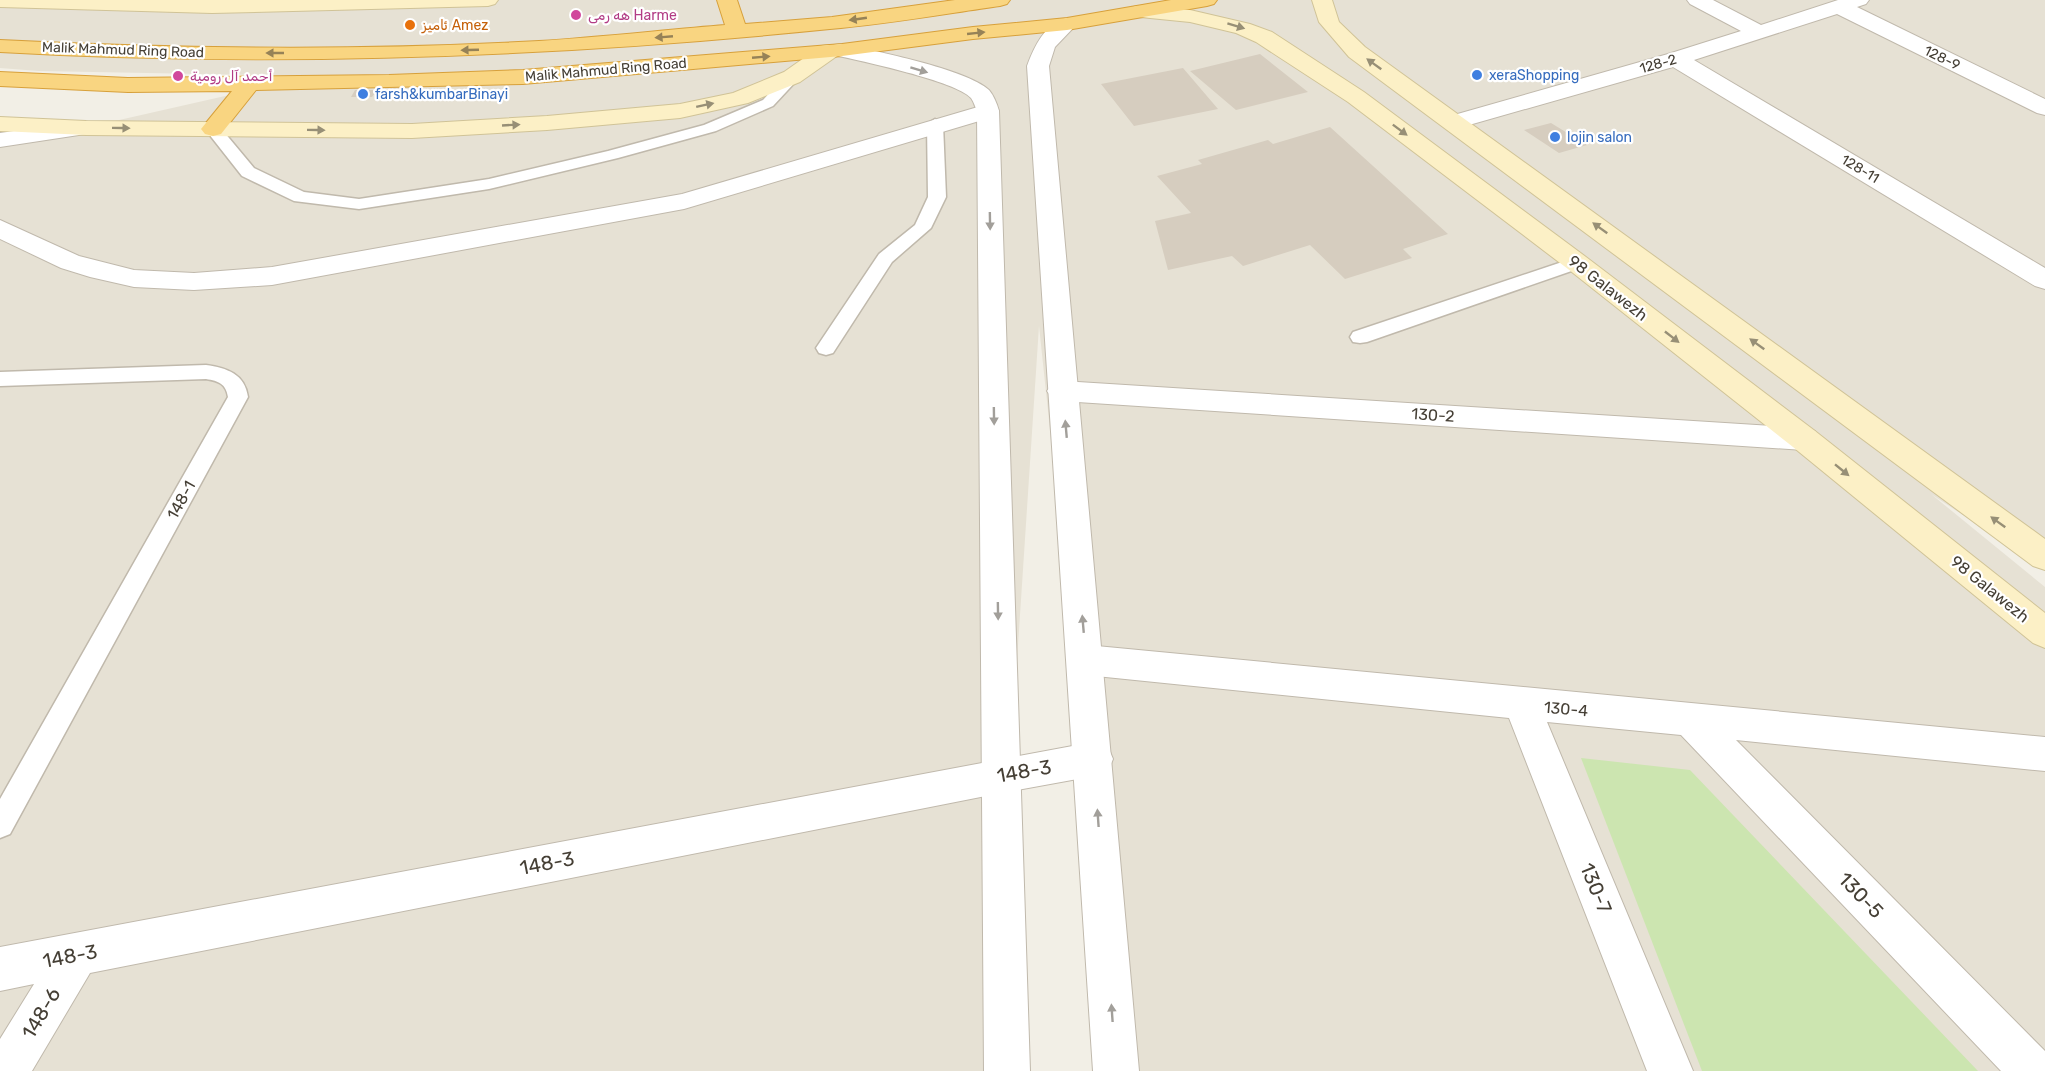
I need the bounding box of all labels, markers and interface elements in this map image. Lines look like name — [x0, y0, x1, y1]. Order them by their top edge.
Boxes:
place label: هه رمی Harme — [588, 7, 677, 24]
marker: هه رمی Harme — [569, 8, 583, 22]
one-way arrow — [849, 14, 868, 24]
place label: ئاميز Amez — [421, 17, 488, 34]
marker: ئاميز Amez — [403, 18, 417, 32]
one-way arrow — [1227, 22, 1245, 31]
one-way arrow — [966, 28, 985, 37]
one-way arrow — [655, 32, 674, 42]
street label: Malik Mahmud Ring Road — [42, 39, 204, 61]
street label: 128-9 — [1921, 42, 1963, 74]
one-way arrow — [460, 45, 479, 54]
one-way arrow — [265, 48, 284, 58]
street label: 128-2 — [1638, 51, 1678, 77]
one-way arrow — [752, 52, 771, 62]
street label: Malik Mahmud Ring Road — [524, 54, 688, 86]
one-way arrow — [1367, 58, 1383, 70]
one-way arrow — [910, 66, 928, 75]
place label: xeraShopping — [1489, 67, 1579, 84]
place label: أحمد آل رومية — [190, 68, 273, 85]
marker: xeraShopping — [1470, 68, 1484, 82]
marker: أحمد آل رومية — [171, 69, 185, 83]
place label: farsh&kumbarBinayi — [375, 86, 508, 103]
marker: farsh&kumbarBinayi — [356, 87, 370, 101]
one-way arrow — [696, 100, 715, 109]
one-way arrow — [502, 121, 521, 130]
one-way arrow — [112, 123, 131, 133]
one-way arrow — [1392, 124, 1408, 136]
one-way arrow — [307, 125, 326, 135]
place label: lojin salon — [1567, 129, 1632, 146]
marker: lojin salon — [1548, 130, 1562, 144]
street label: 128-11 — [1838, 151, 1882, 187]
one-way arrow — [985, 211, 995, 230]
one-way arrow — [1592, 223, 1607, 235]
street label: 98 Galawezh — [1565, 251, 1651, 325]
one-way arrow — [1664, 331, 1680, 343]
one-way arrow — [1749, 338, 1765, 350]
street label: 130-2 — [1411, 404, 1455, 426]
one-way arrow — [989, 406, 999, 425]
one-way arrow — [1061, 420, 1071, 439]
one-way arrow — [1835, 463, 1850, 476]
street label: 148-1 — [163, 477, 199, 523]
one-way arrow — [1990, 516, 2006, 528]
street label: 98 Galawezh — [1947, 552, 2033, 626]
one-way arrow — [993, 601, 1002, 620]
one-way arrow — [1078, 614, 1088, 633]
street label: 130-4 — [1543, 698, 1589, 720]
street label: 148-3 — [995, 754, 1053, 788]
one-way arrow — [1093, 809, 1103, 828]
street label: 148-3 — [518, 846, 576, 880]
street label: 130-7 — [1575, 859, 1617, 917]
street label: 130-5 — [1833, 867, 1889, 923]
street label: 148-3 — [41, 939, 99, 973]
street label: 148-6 — [16, 983, 66, 1043]
one-way arrow — [1107, 1003, 1116, 1022]

